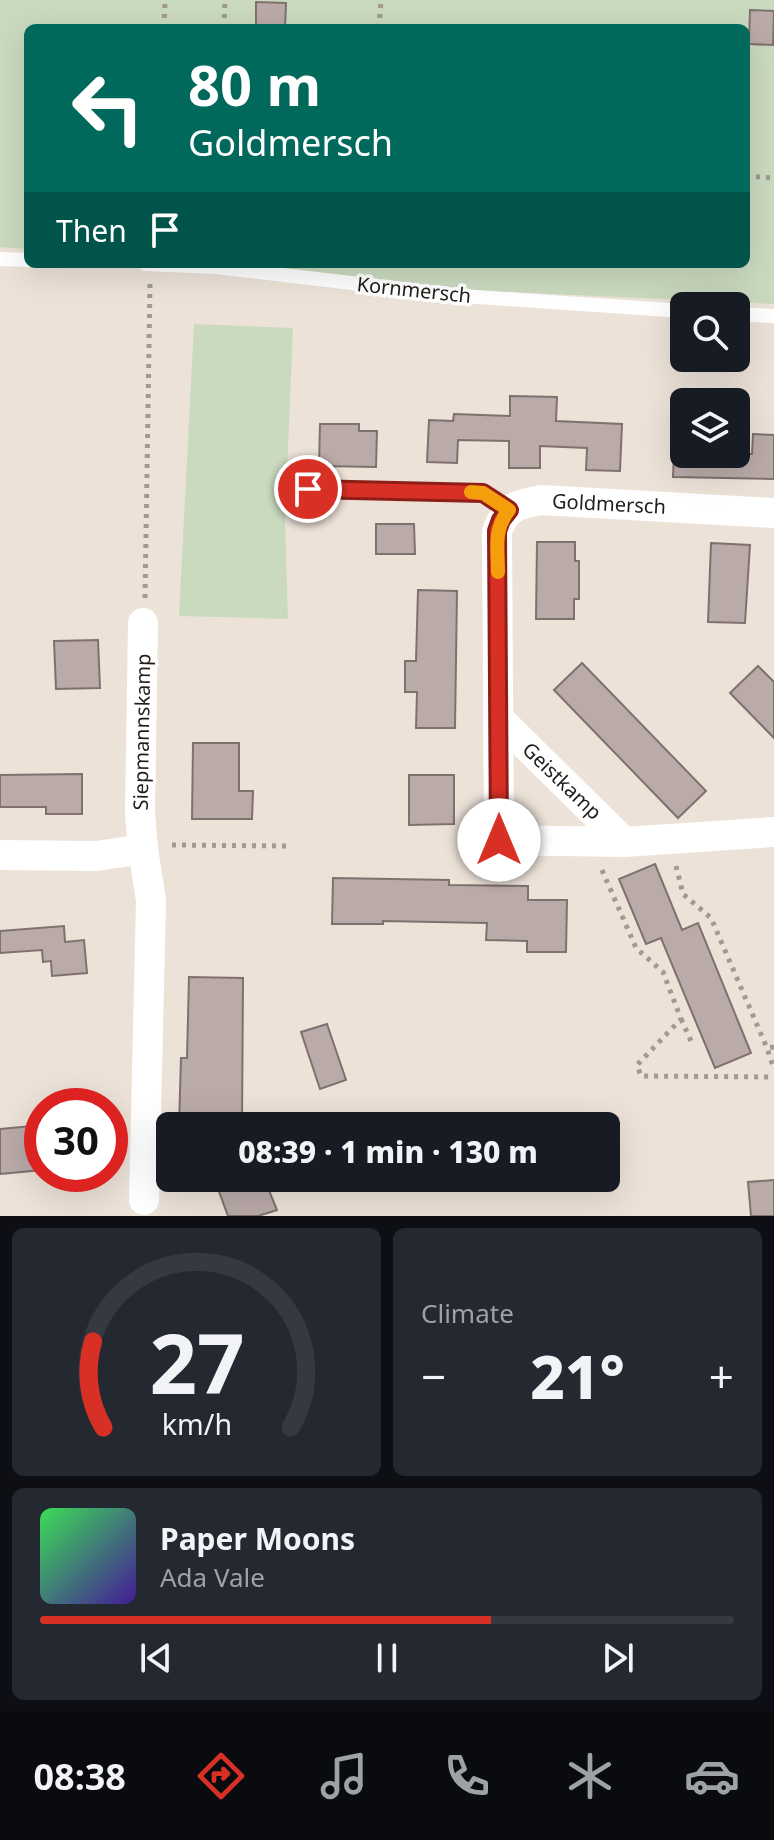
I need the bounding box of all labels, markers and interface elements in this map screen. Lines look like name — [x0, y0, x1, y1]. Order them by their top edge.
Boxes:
text: 80 m — [188, 46, 321, 122]
icon: left — [56, 56, 160, 160]
text: Goldmersch — [188, 118, 393, 167]
icon: arrive — [143, 208, 187, 252]
text: Then — [56, 210, 127, 251]
street label: Kornmersch — [356, 270, 473, 309]
map controls — [670, 292, 750, 468]
button: search — [670, 292, 750, 372]
button: layers — [670, 388, 750, 468]
pin — [274, 455, 342, 523]
icon: arrive — [286, 467, 330, 511]
street label: Goldmersch — [551, 487, 667, 520]
street label: Siepmannskamp — [127, 653, 156, 811]
street label: Geistkamp — [517, 736, 608, 825]
position arrow — [457, 798, 541, 882]
speed limit sign: 30 — [24, 1088, 128, 1192]
text: 08:39 · 1 min · 130 m — [238, 1131, 538, 1172]
text: Climate — [421, 1295, 514, 1331]
text: 27 — [149, 1305, 244, 1418]
text: 21° — [530, 1335, 625, 1417]
text: − — [421, 1346, 446, 1406]
text: + — [709, 1346, 734, 1406]
text: km/h — [161, 1404, 232, 1443]
text: Paper Moons — [160, 1518, 355, 1559]
text: Ada Vale — [160, 1559, 265, 1595]
icon: previous — [134, 1636, 178, 1680]
icon: pause — [365, 1636, 409, 1680]
icon: next — [596, 1636, 640, 1680]
icon: directions — [193, 1748, 249, 1804]
icon: music — [316, 1748, 372, 1804]
icon: phone — [439, 1748, 495, 1804]
icon: climate — [562, 1748, 618, 1804]
icon: car — [684, 1748, 740, 1804]
text: 08:38 — [33, 1752, 126, 1801]

